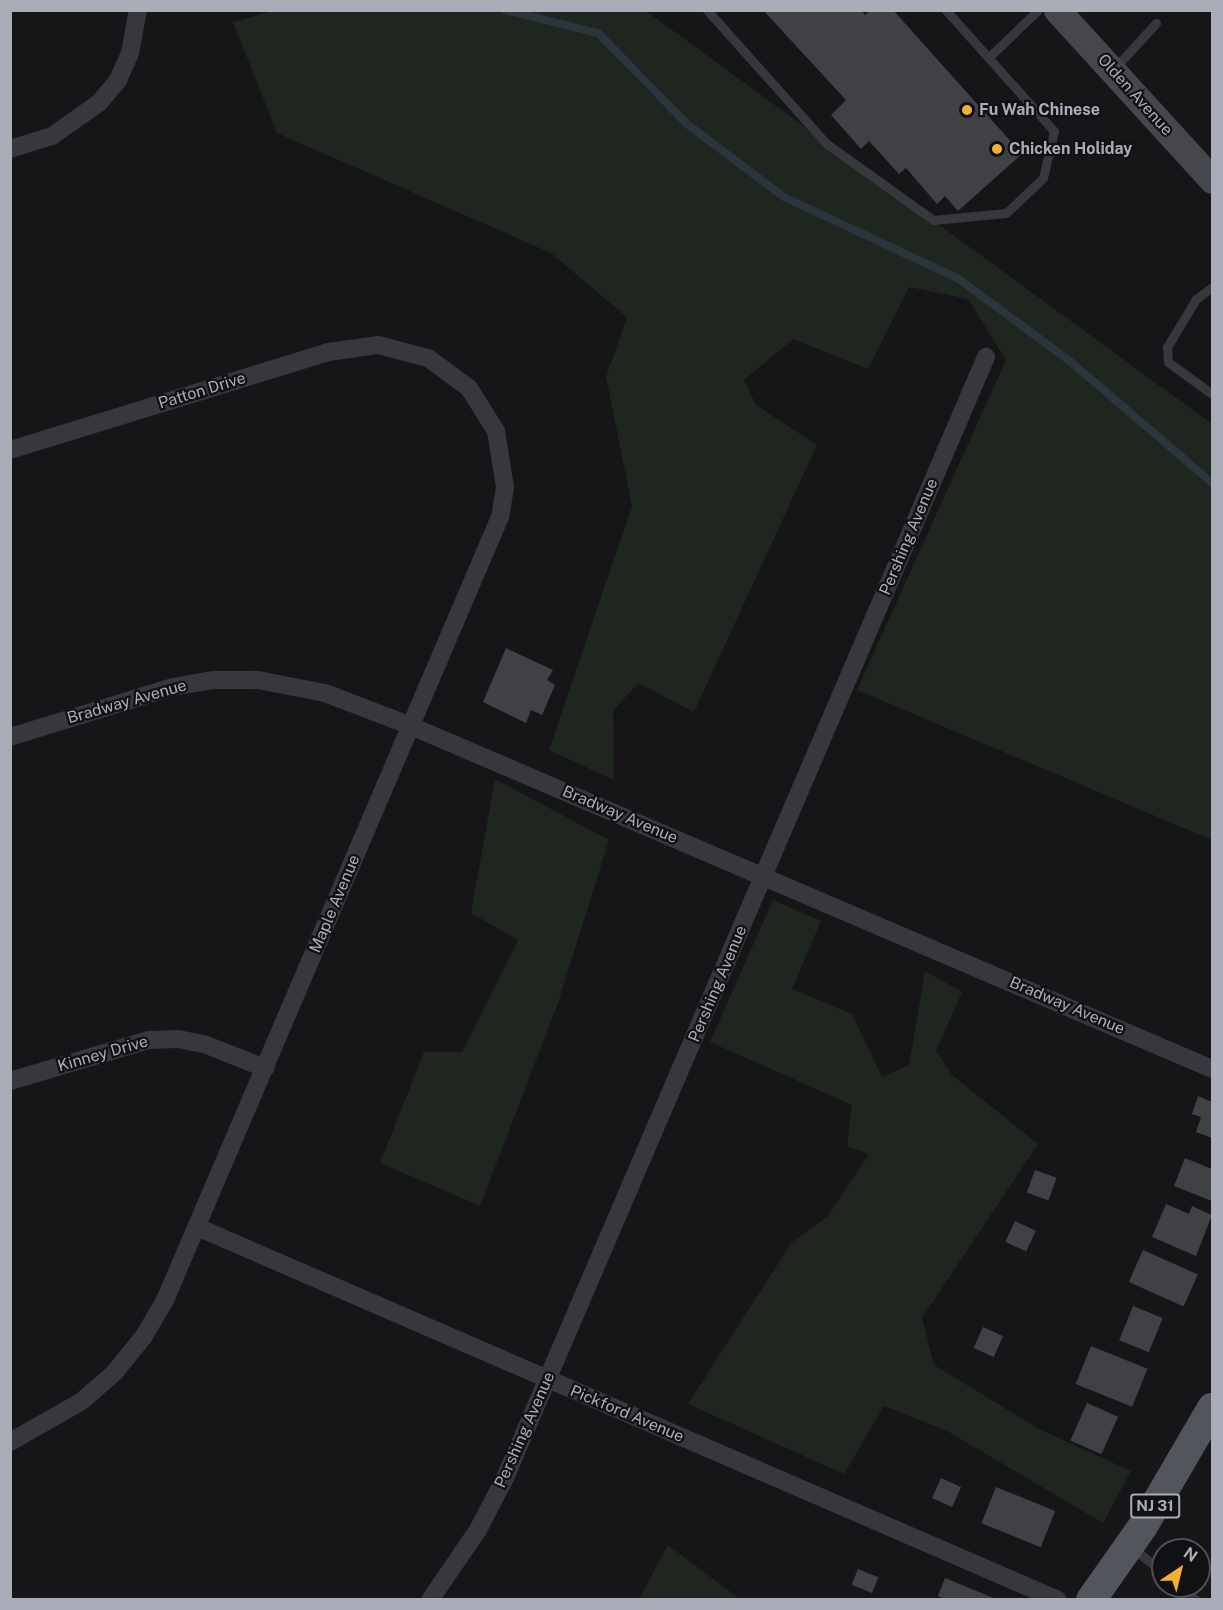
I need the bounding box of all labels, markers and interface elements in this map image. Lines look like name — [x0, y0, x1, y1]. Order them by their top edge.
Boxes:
street label: Olden Avenue — [1093, 50, 1177, 140]
place label: Fu Wah Chinese — [979, 100, 1100, 120]
marker: Fu Wah Chinese — [960, 103, 974, 117]
place label: Chicken Holiday — [1009, 139, 1132, 159]
marker: Chicken Holiday — [990, 142, 1004, 156]
street label: Patton Drive — [156, 369, 248, 413]
street label: Pershing Avenue — [876, 476, 942, 598]
street label: Bradway Avenue — [65, 676, 189, 728]
street label: Bradway Avenue — [559, 782, 681, 848]
street label: Maple Avenue — [306, 852, 364, 956]
street label: Pershing Avenue — [685, 923, 751, 1045]
street label: Bradway Avenue — [1006, 973, 1128, 1039]
street label: Kinney Drive — [56, 1032, 150, 1076]
street label: Pershing Avenue — [491, 1369, 559, 1491]
street label: Pickford Avenue — [567, 1381, 687, 1447]
road number: NJ 31 — [1130, 1494, 1180, 1518]
north arrow — [1151, 1538, 1211, 1598]
text: N — [1180, 1543, 1201, 1566]

